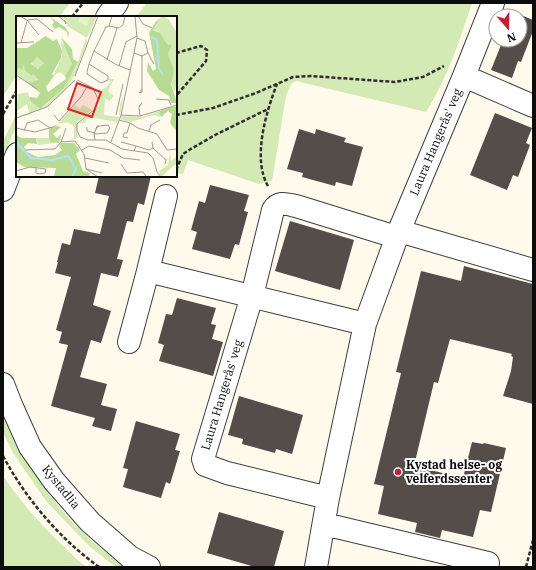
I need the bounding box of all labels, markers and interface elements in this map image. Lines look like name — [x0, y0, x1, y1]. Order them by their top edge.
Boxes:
north arrow — [488, 8, 528, 48]
inset map — [16, 16, 177, 177]
text: N — [505, 29, 518, 46]
street label: Laura Hangerås' veg — [406, 86, 465, 198]
street label: Laura Hangerås' veg — [198, 337, 246, 452]
place label: Kystad helse- og velferdssenter — [406, 457, 502, 486]
street label: Kystadlia — [39, 462, 84, 512]
marker: Kystad helse- og velferdssenter — [393, 467, 403, 477]

